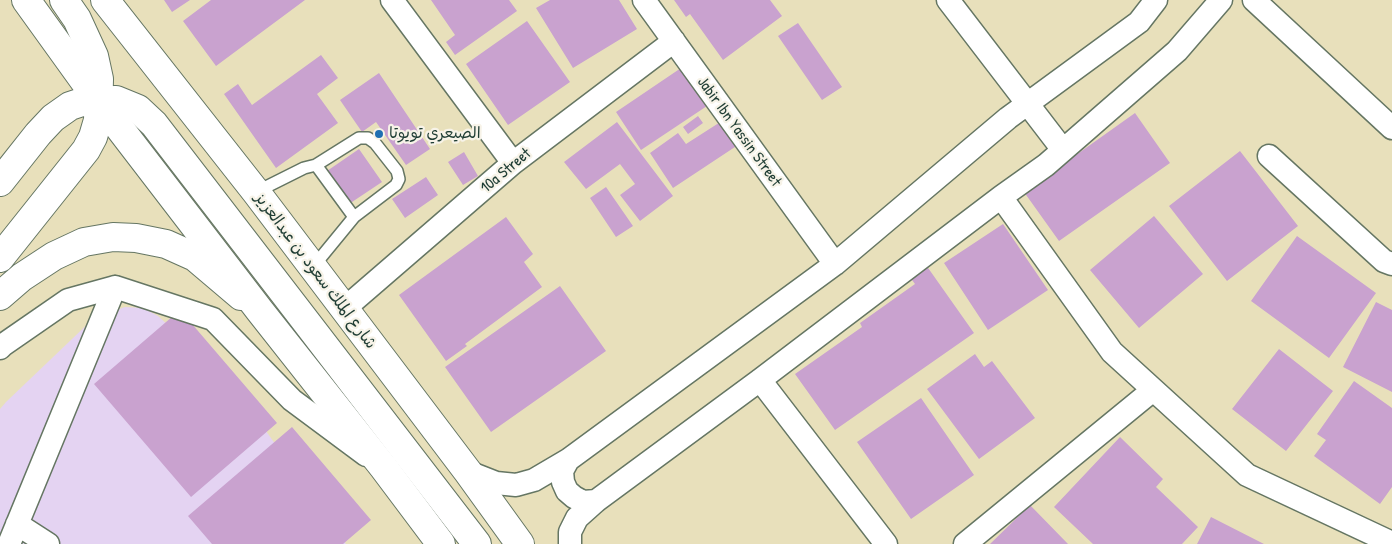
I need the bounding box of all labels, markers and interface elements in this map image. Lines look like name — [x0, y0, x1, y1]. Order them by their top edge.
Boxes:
street label: Jabir Ibn Yassin Street — [693, 73, 785, 191]
place label: الصيعري تويوتا — [389, 124, 481, 144]
marker: الصيعري تويوتا — [373, 128, 385, 140]
street label: 10a Street — [477, 144, 535, 198]
street label: شارع الملك سعود بن عبدالعزيز — [250, 189, 380, 353]

